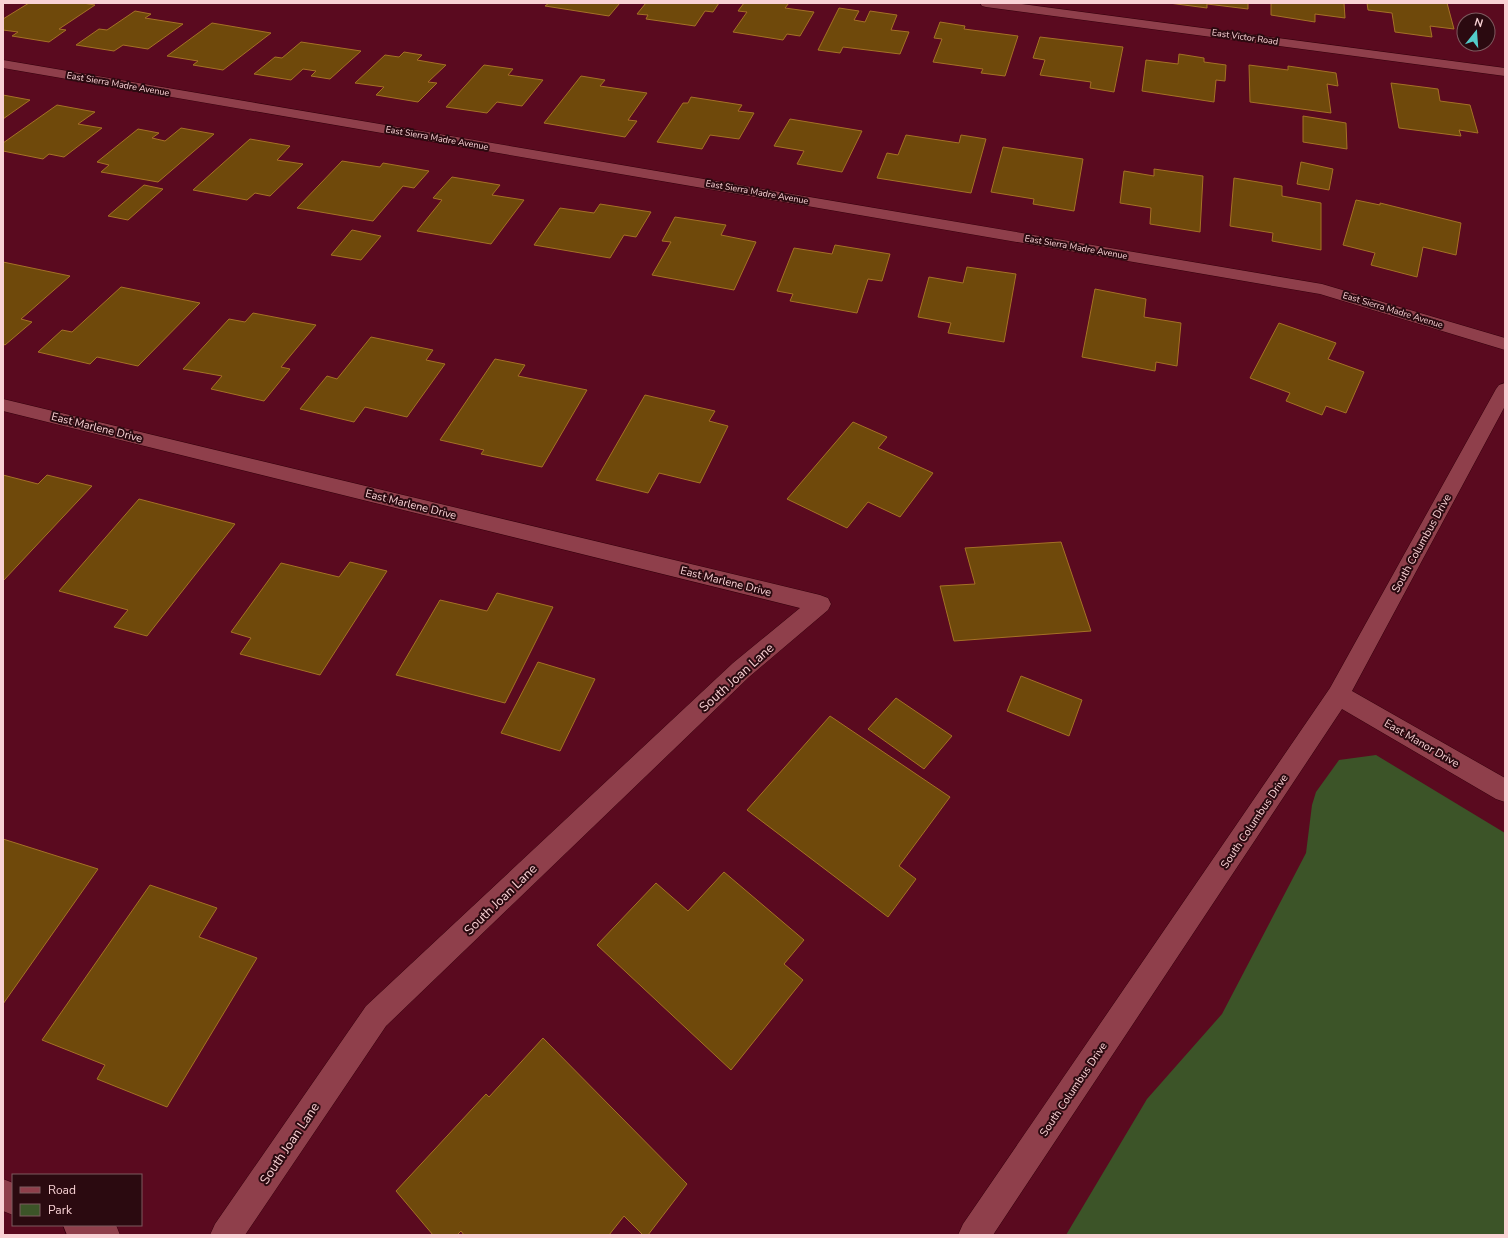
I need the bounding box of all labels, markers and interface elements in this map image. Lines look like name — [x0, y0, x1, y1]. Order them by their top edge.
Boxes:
north arrow — [1456, 12, 1496, 52]
text: N — [1473, 15, 1485, 31]
street label: East Victor Road — [1211, 26, 1279, 48]
street label: East Sierra Madre Avenue — [66, 69, 171, 99]
street label: East Sierra Madre Avenue — [385, 123, 490, 153]
street label: East Sierra Madre Avenue — [705, 177, 810, 207]
street label: East Sierra Madre Avenue — [1024, 232, 1129, 262]
street label: East Sierra Madre Avenue — [1341, 289, 1445, 331]
street label: East Marlene Drive — [50, 409, 144, 446]
street label: East Marlene Drive — [364, 486, 458, 523]
street label: South Columbus Drive — [1388, 491, 1455, 595]
street label: East Marlene Drive — [679, 563, 773, 600]
street label: South Joan Lane — [695, 639, 778, 716]
street label: East Manor Drive — [1381, 716, 1462, 771]
street label: South Columbus Drive — [1217, 771, 1292, 871]
street label: South Joan Lane — [460, 860, 541, 939]
street label: South Columbus Drive — [1036, 1039, 1111, 1139]
street label: South Joan Lane — [256, 1099, 324, 1188]
legend — [12, 1174, 142, 1226]
text: Road — [48, 1182, 76, 1198]
text: Park — [48, 1202, 73, 1218]

